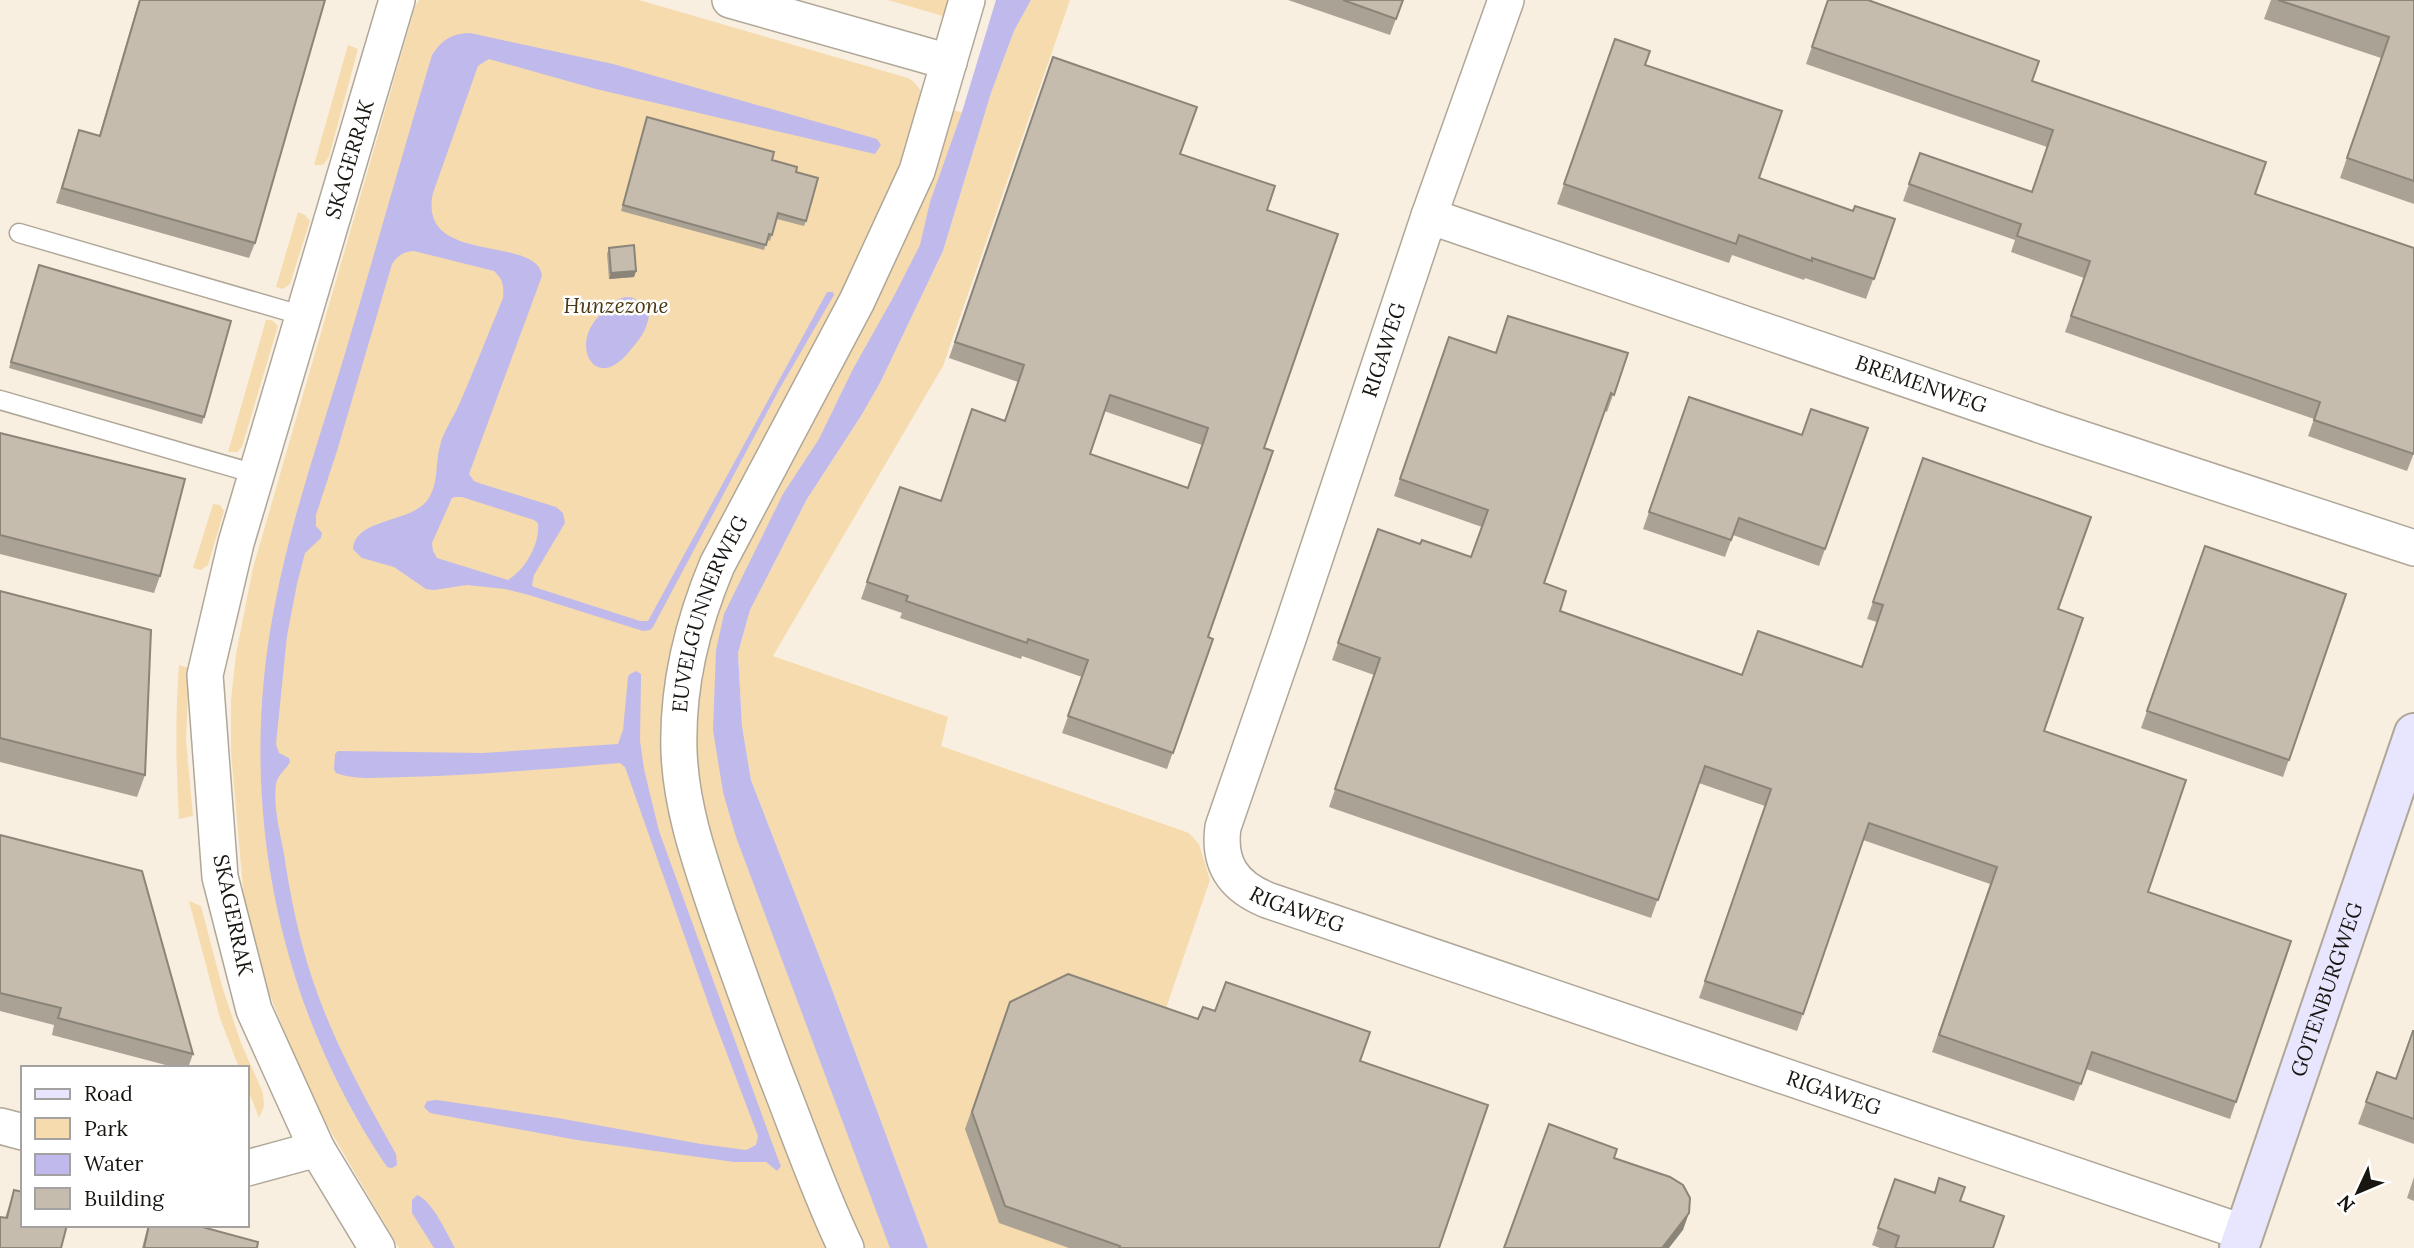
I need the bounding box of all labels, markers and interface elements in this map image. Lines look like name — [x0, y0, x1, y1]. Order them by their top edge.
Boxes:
street label: SKAGERRAK — [319, 96, 380, 222]
park label: Hunzezone — [563, 292, 669, 319]
street label: RIGAWEG — [1356, 299, 1412, 401]
street label: BREMENWEG — [1852, 349, 1991, 419]
street label: EUVELGUNNERWEG — [666, 511, 754, 714]
street label: SKAGERRAK — [207, 852, 260, 979]
street label: RIGAWEG — [1245, 880, 1348, 938]
street label: GOTENBURGWEG — [2284, 899, 2369, 1080]
street label: RIGAWEG — [1783, 1064, 1885, 1121]
legend — [21, 1066, 248, 1227]
text: Road — [84, 1080, 133, 1107]
text: Park — [84, 1115, 128, 1142]
text: Water — [84, 1150, 143, 1177]
north arrow — [2323, 1157, 2393, 1227]
text: Building — [84, 1185, 164, 1212]
text: N — [2332, 1190, 2360, 1217]

